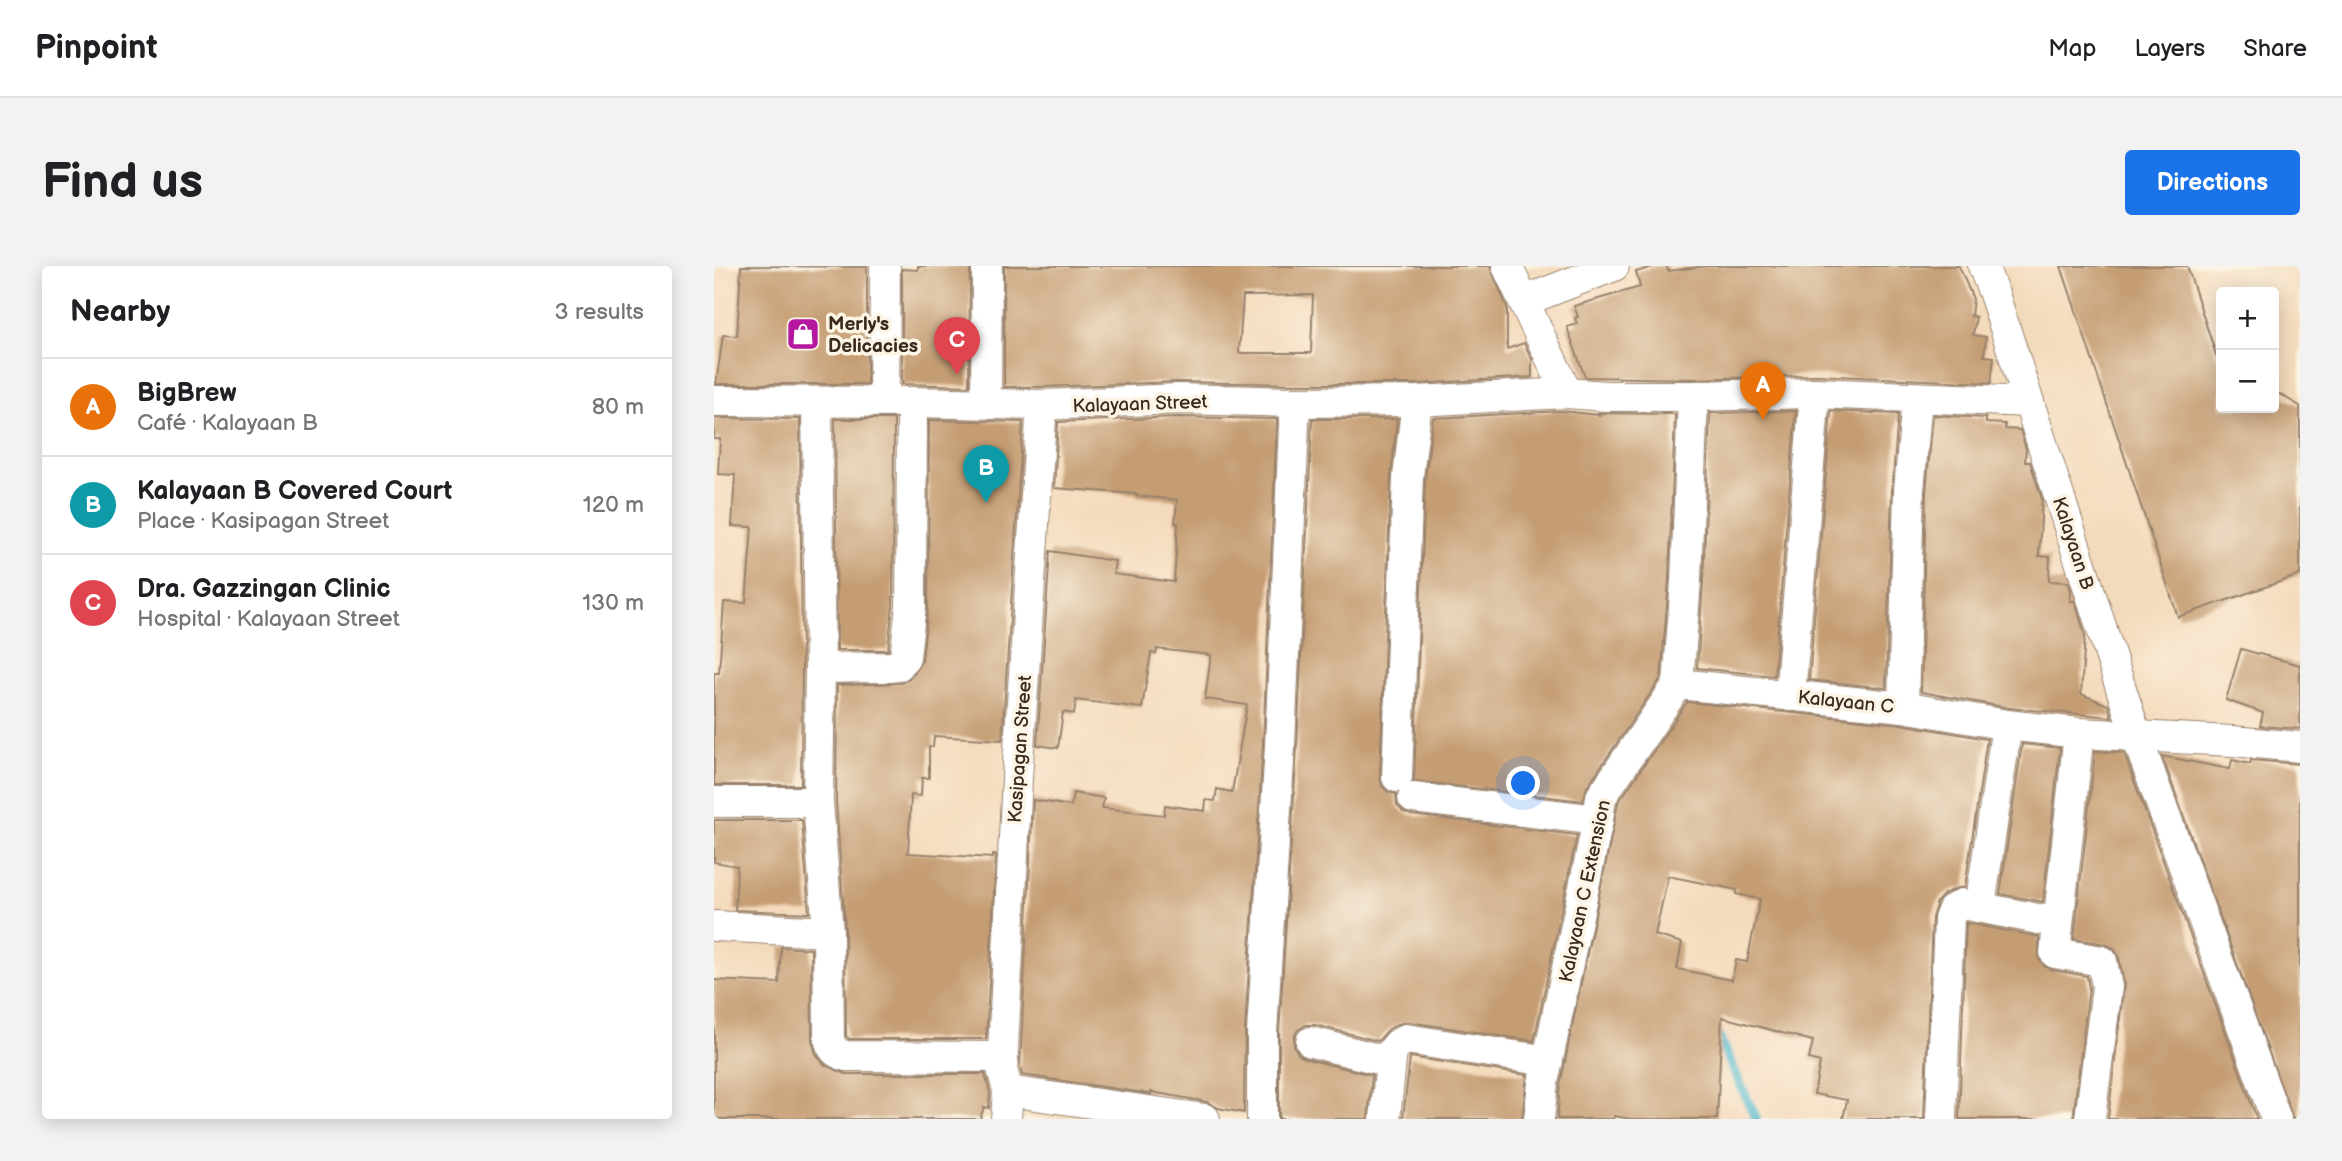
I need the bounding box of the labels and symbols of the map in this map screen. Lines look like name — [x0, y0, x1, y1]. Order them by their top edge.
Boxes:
place label: Merly's Delicacies — [828, 313, 918, 358]
shop icon: Merly's Delicacies — [784, 315, 822, 353]
pin: C — [934, 317, 980, 375]
pin: A — [1740, 362, 1786, 420]
street label: Kalayaan Street — [1072, 391, 1208, 418]
pin: B — [963, 445, 1009, 503]
street label: Kalayaan B — [2047, 494, 2098, 593]
street label: Kasipagan Street — [1004, 674, 1037, 824]
street label: Kalayaan C — [1797, 686, 1895, 719]
your location — [1506, 766, 1540, 800]
street label: Kalayaan C Extension — [1555, 798, 1616, 985]

